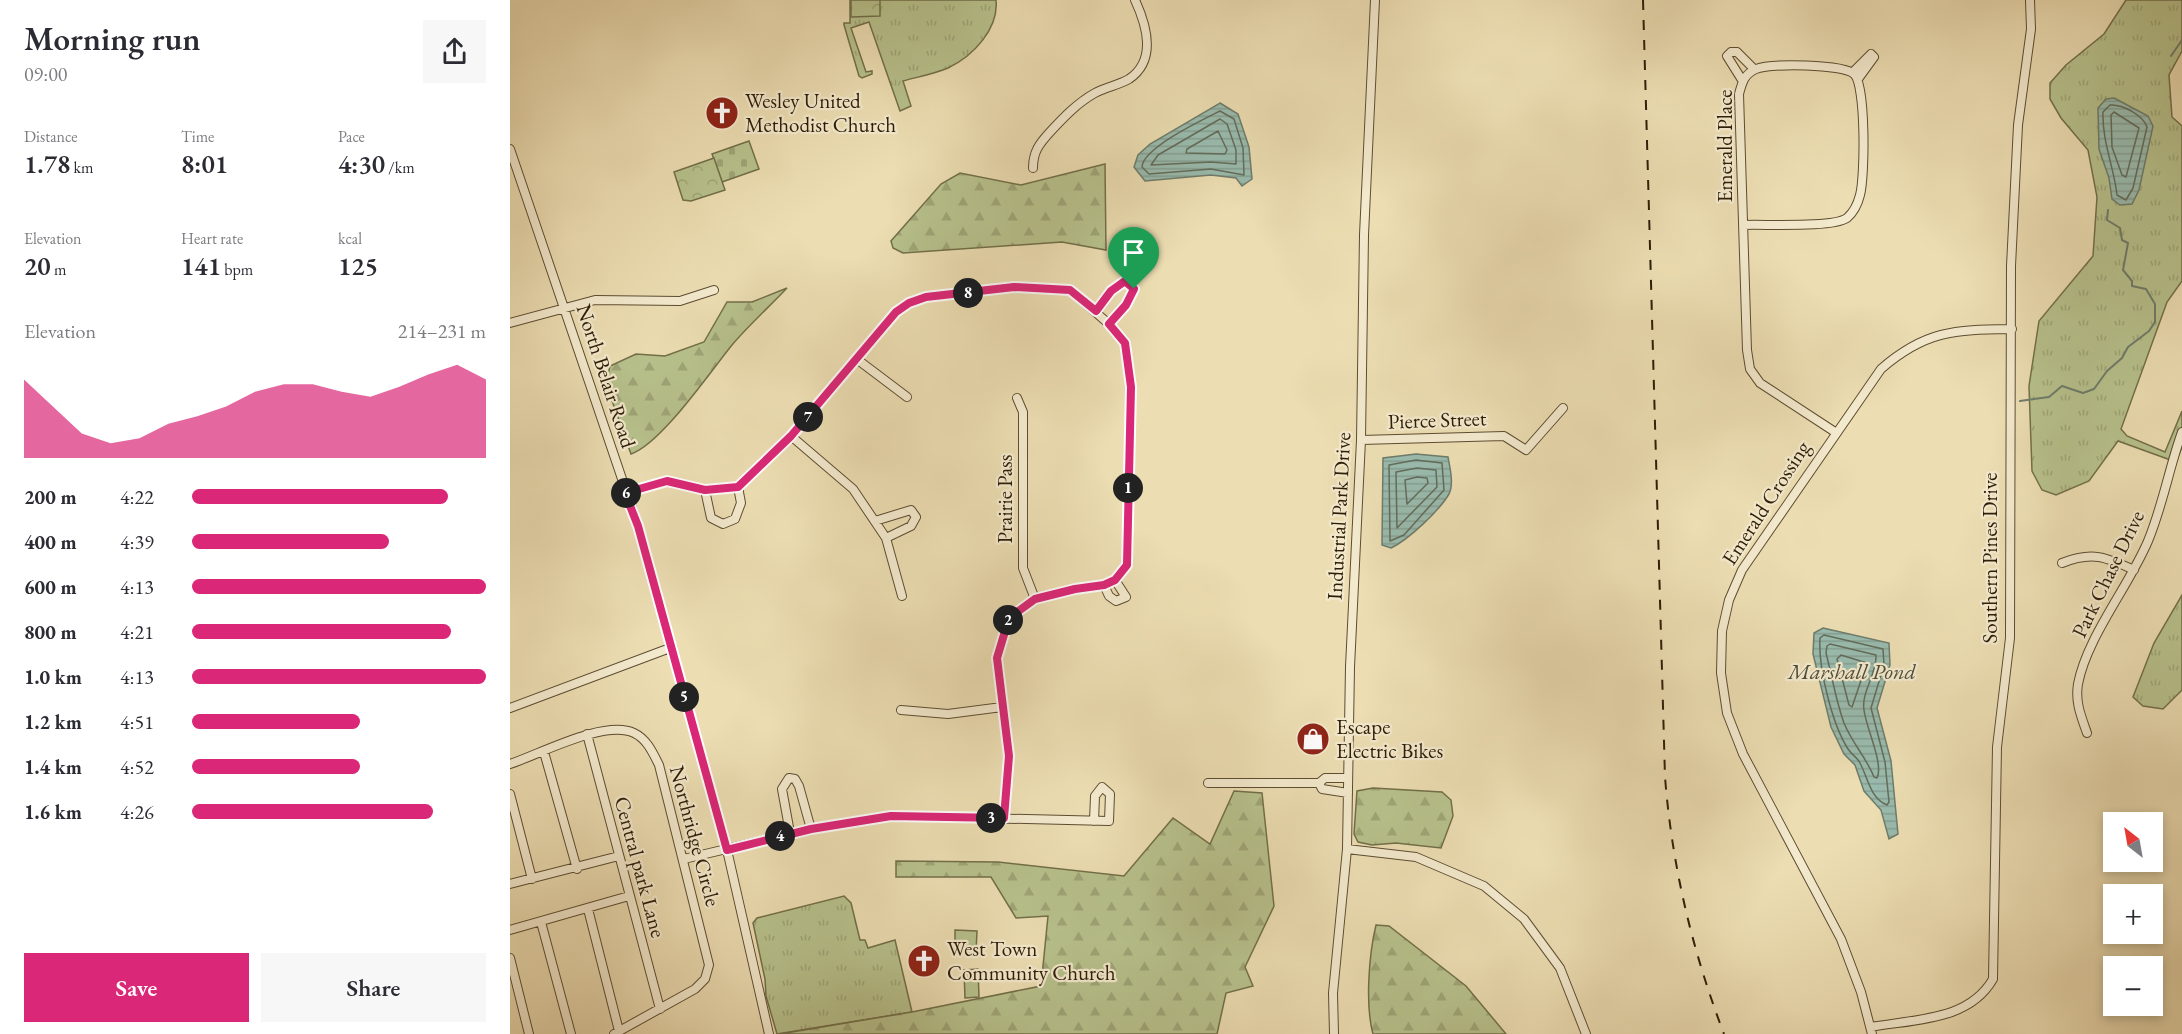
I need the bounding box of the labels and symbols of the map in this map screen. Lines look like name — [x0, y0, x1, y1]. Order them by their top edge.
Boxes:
place label: Wesley United Methodist Church — [745, 87, 896, 138]
street label: Emerald Place — [1711, 90, 1738, 202]
church icon: Wesley United Methodist Church — [704, 95, 740, 131]
pin — [1108, 227, 1159, 289]
pin: 8 — [953, 278, 983, 308]
street label: North Belair Road — [570, 300, 643, 452]
pin: 7 — [793, 402, 823, 432]
street label: Pierce Street — [1387, 404, 1487, 435]
street label: Industrial Park Drive — [1321, 431, 1356, 601]
street label: Emerald Crossing — [1715, 435, 1816, 570]
street label: Prairie Pass — [991, 454, 1018, 544]
pin: 1 — [1113, 473, 1143, 503]
street label: Southern Pines Drive — [1976, 473, 2003, 643]
pin: 6 — [611, 478, 641, 508]
street label: Park Chase Drive — [2065, 506, 2150, 642]
pin: 2 — [993, 605, 1023, 635]
water label: Marshall Pond — [1786, 657, 1917, 686]
pin: 5 — [669, 682, 699, 712]
place label: Escape Electric Bikes — [1336, 713, 1443, 764]
shop icon: Escape Electric Bikes — [1295, 721, 1331, 757]
street label: Northridge Circle — [664, 763, 727, 909]
street label: Central park Lane — [609, 793, 672, 941]
pin: 3 — [976, 803, 1006, 833]
north arrow — [2103, 812, 2163, 872]
pin: 4 — [765, 821, 795, 851]
place label: West Town Community Church — [947, 935, 1116, 986]
church icon: West Town Community Church — [906, 943, 942, 979]

